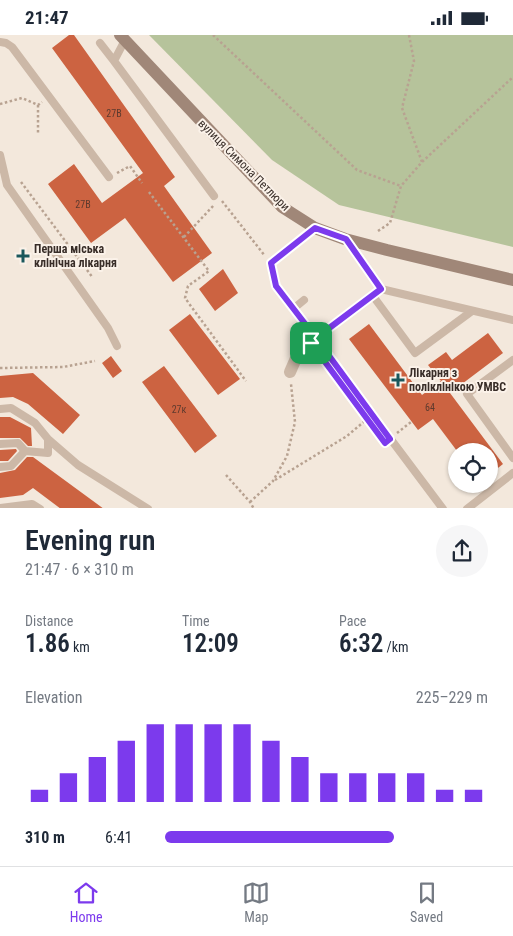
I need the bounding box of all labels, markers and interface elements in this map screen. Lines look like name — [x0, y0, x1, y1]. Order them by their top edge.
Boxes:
text: 21:47 — [25, 6, 69, 29]
house number: 27В — [106, 108, 122, 119]
street label: вулиця Симона Петлюри — [195, 116, 293, 214]
house number: 27В — [75, 199, 91, 210]
place label: Перша міська клінічна лікарня — [34, 242, 117, 270]
marker: Перша міська клінічна лікарня — [16, 249, 30, 263]
pin — [290, 322, 332, 364]
icon: arrive — [297, 329, 325, 357]
place label: Лікарня з поліклінікою УМВС — [409, 366, 506, 394]
marker: Лікарня з поліклінікою УМВС — [391, 373, 405, 387]
house number: 64 — [425, 402, 435, 413]
house number: 27к — [172, 404, 187, 415]
map controls — [448, 443, 498, 493]
button: locate — [448, 443, 498, 493]
text: Evening run — [25, 524, 155, 557]
button: share — [436, 525, 488, 577]
text: 21:47 · 6 × 310 m — [25, 560, 134, 579]
text: Distance — [25, 613, 73, 629]
text: Time — [182, 613, 210, 629]
text: Pace — [339, 613, 366, 629]
text: 1.86 — [25, 629, 70, 658]
text: 12:09 — [182, 629, 239, 658]
text: 6:32 — [339, 629, 383, 658]
text: km — [70, 639, 90, 655]
text: /km — [383, 639, 409, 655]
text: Elevation — [25, 688, 83, 707]
text: 225–229 m — [416, 688, 488, 707]
text: 310 m — [25, 828, 65, 847]
text: 6:41 — [105, 828, 132, 847]
tab: Home — [70, 879, 103, 925]
tab: Map — [242, 879, 270, 925]
tab: Saved — [410, 879, 443, 925]

